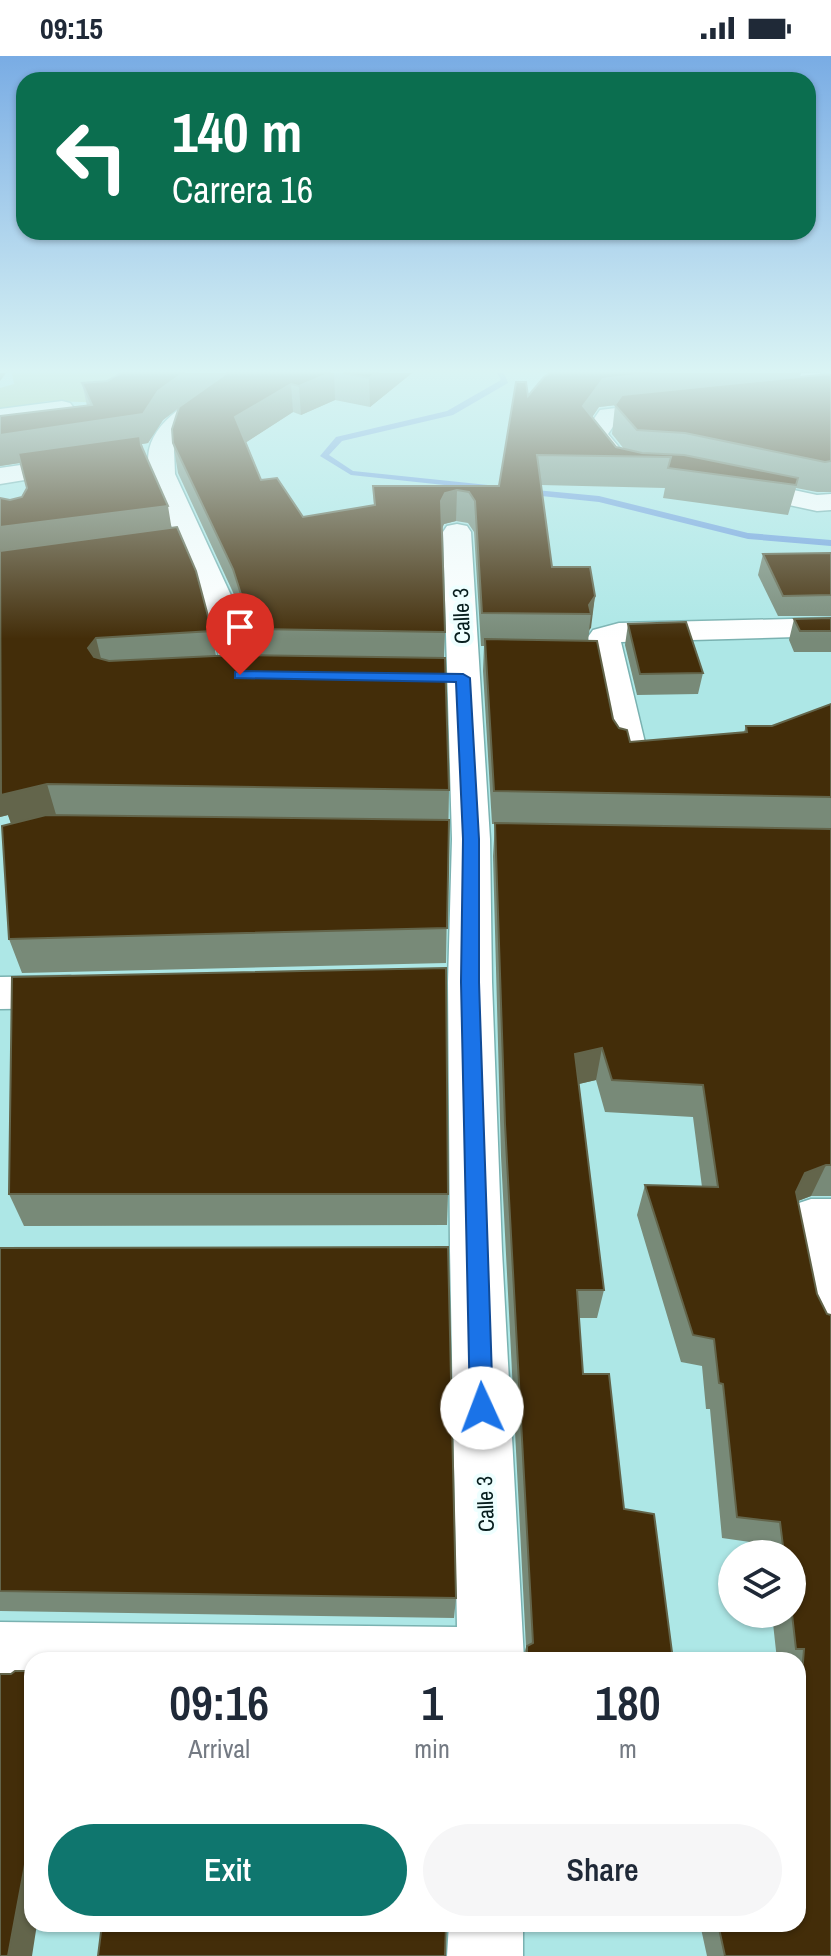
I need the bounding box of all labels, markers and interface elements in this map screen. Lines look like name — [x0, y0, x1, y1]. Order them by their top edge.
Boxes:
text: 09:15 — [40, 8, 103, 48]
text: 140 m — [172, 94, 302, 169]
icon: left — [40, 104, 144, 208]
text: Carrera 16 — [172, 166, 313, 214]
street label: Calle 3 — [445, 587, 477, 645]
pin — [206, 593, 274, 675]
icon: arrive — [218, 605, 262, 649]
position arrow — [440, 1366, 524, 1450]
street label: Calle 3 — [469, 1475, 501, 1533]
map controls — [718, 1540, 806, 1628]
button: layers — [718, 1540, 806, 1628]
text: 09:16 — [169, 1670, 269, 1735]
text: 1 — [421, 1670, 443, 1735]
text: 180 — [595, 1670, 661, 1735]
text: Arrival — [188, 1731, 250, 1766]
text: min — [414, 1731, 450, 1766]
text: m — [619, 1731, 637, 1766]
button: Exit — [48, 1824, 407, 1916]
button: Share — [423, 1824, 782, 1916]

